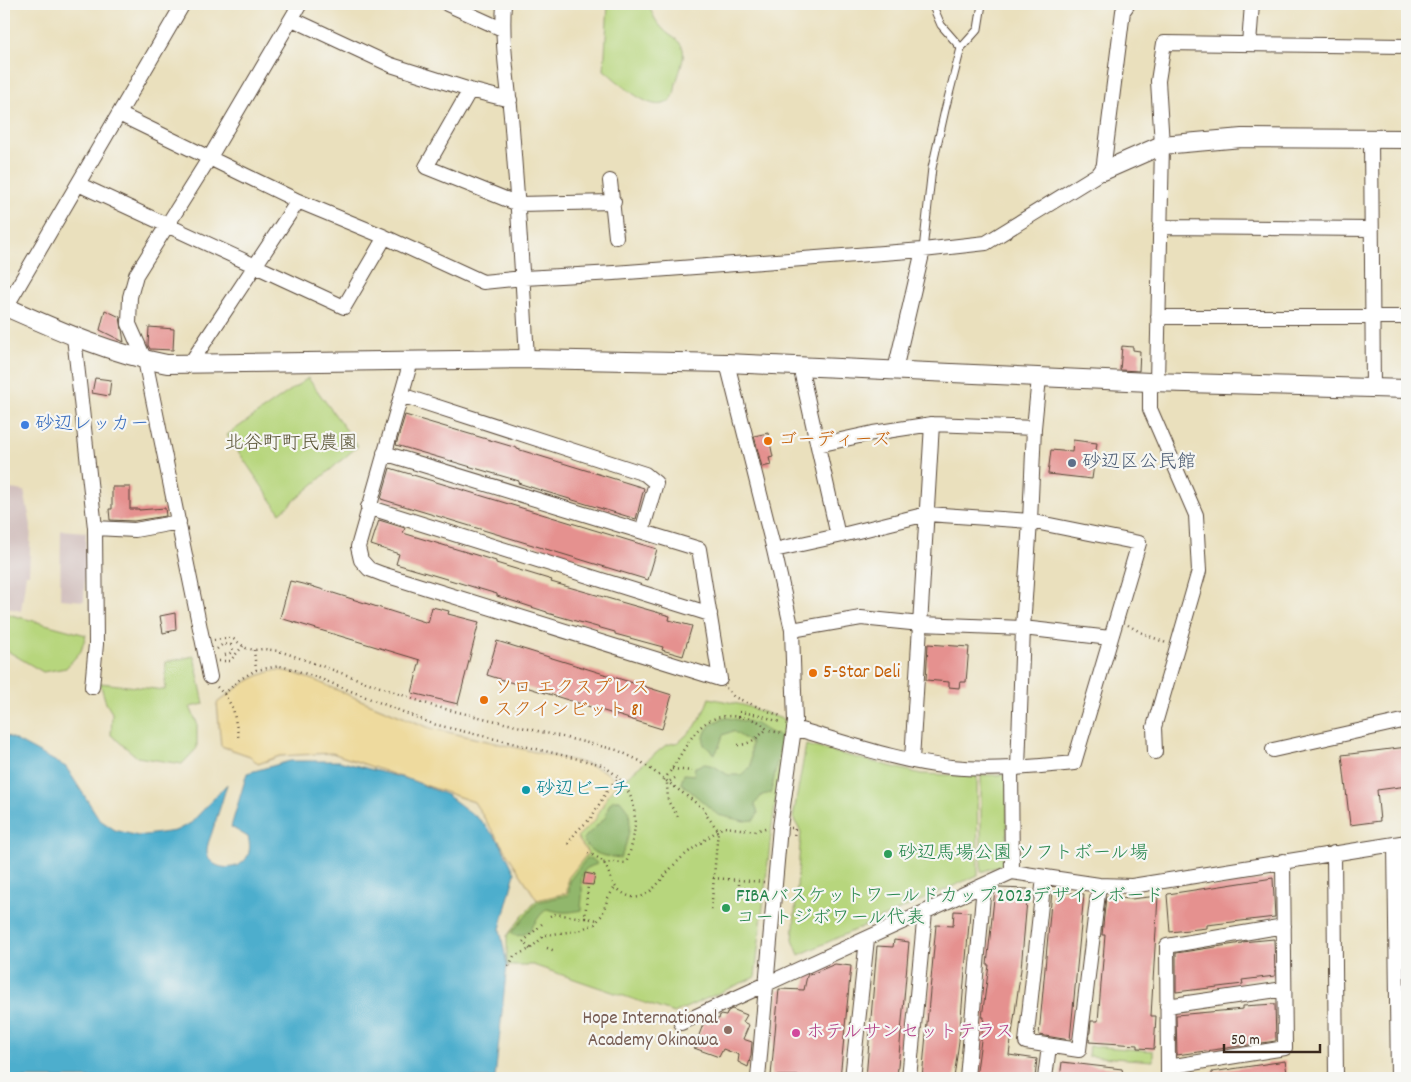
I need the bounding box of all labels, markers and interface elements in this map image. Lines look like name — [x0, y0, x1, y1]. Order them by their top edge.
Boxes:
place label: 砂辺レッカー — [35, 412, 149, 439]
marker: 砂辺レッカー — [19, 419, 31, 431]
place label: ゴーディーズ — [778, 428, 890, 455]
park label: 北谷町町民農園 — [224, 431, 358, 458]
marker: ゴーディーズ — [762, 435, 774, 447]
place label: 砂辺区公民館 — [1082, 450, 1196, 477]
marker: 砂辺区公民館 — [1066, 457, 1078, 469]
place label: 5-Star Deli — [823, 660, 901, 687]
marker: 5-Star Deli — [807, 667, 819, 679]
place label: ソロ エクスプレス スクインビット 81 — [494, 676, 650, 725]
marker: ソロ エクスプレス スクインビット 81 — [478, 694, 490, 706]
place label: 砂辺ビーチ — [536, 777, 630, 804]
marker: 砂辺ビーチ — [520, 784, 532, 796]
place label: 砂辺馬場公園 ソフトボール場 — [898, 841, 1148, 868]
marker: 砂辺馬場公園 ソフトボール場 — [882, 848, 894, 860]
place label: FIBAバスケットワールドカップ2023デザインボード コートジボワール代表 — [736, 884, 1164, 933]
marker: FIBAバスケットワールドカップ2023デザインボード コートジボワール代表 — [720, 902, 732, 914]
place label: Hope International Academy Okinawa — [582, 1006, 719, 1055]
place label: ホテルサンセットテラス — [806, 1020, 1014, 1047]
scale bar — [1224, 1022, 1320, 1054]
marker: Hope International Academy Okinawa — [722, 1024, 734, 1036]
marker: ホテルサンセットテラス — [790, 1027, 802, 1039]
text: 50 m — [1231, 1030, 1260, 1052]

